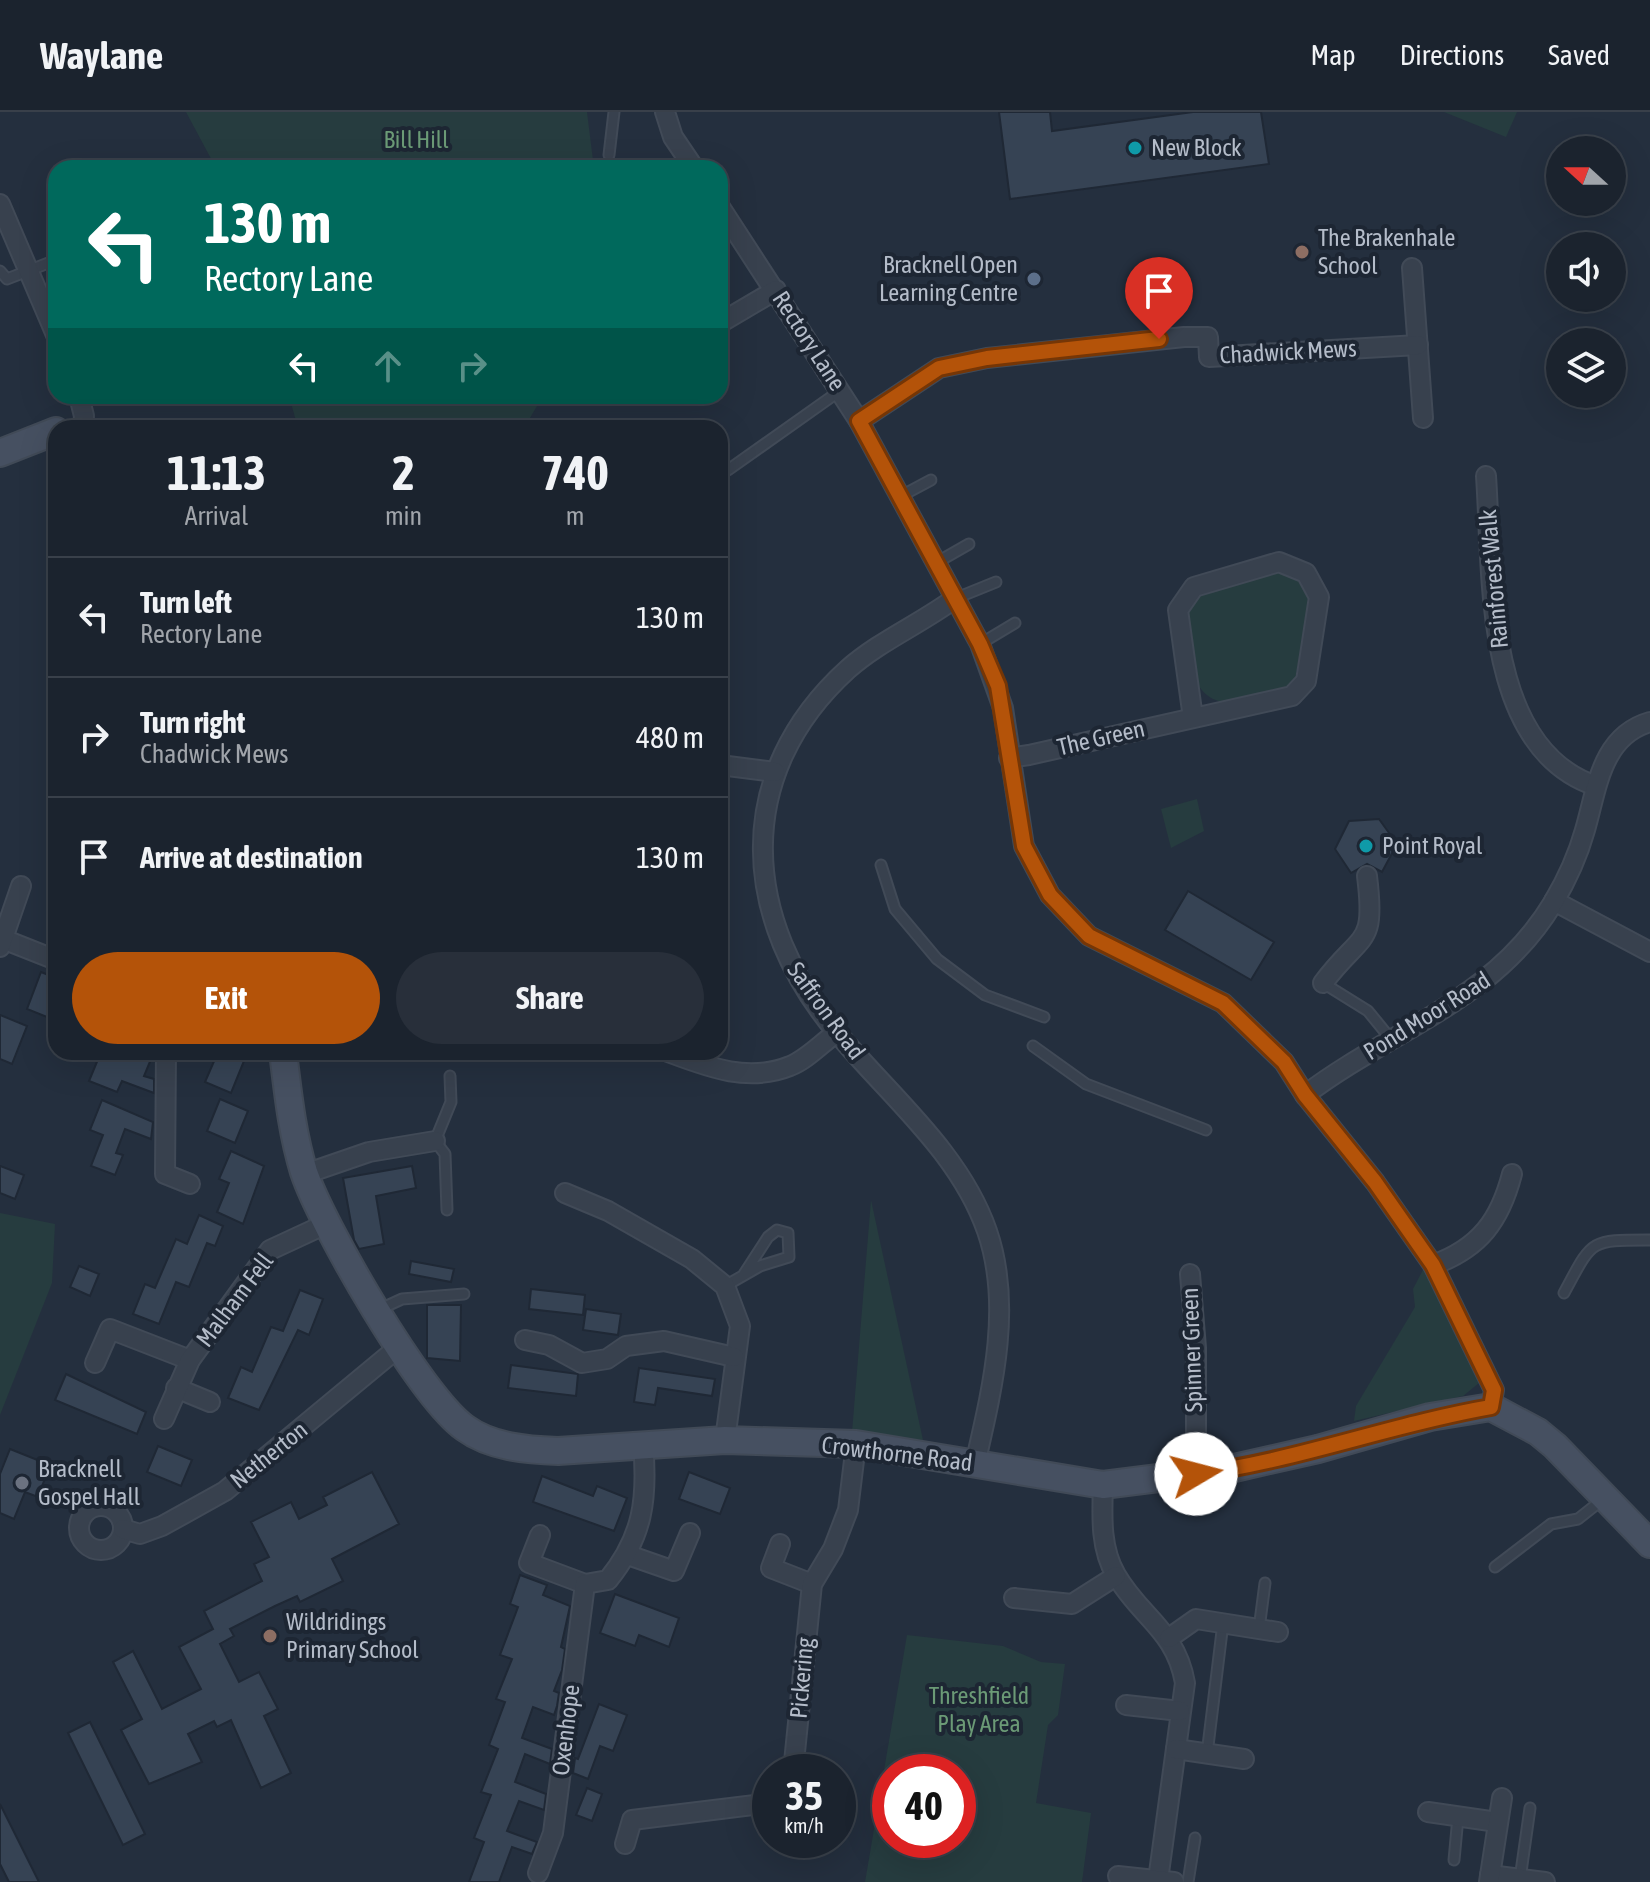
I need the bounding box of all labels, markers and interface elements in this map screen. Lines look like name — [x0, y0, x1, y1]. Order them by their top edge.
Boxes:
text: Waylane — [40, 34, 163, 77]
text: Map — [1311, 39, 1356, 71]
text: Directions — [1400, 39, 1504, 71]
text: Saved — [1548, 39, 1610, 71]
park label: Bill Hill — [383, 126, 449, 153]
place label: New Block — [1151, 134, 1242, 161]
north arrow — [1546, 136, 1626, 216]
map controls — [1546, 136, 1626, 408]
marker: New Block — [1126, 139, 1144, 157]
text: 130 m — [204, 191, 331, 255]
icon: left — [72, 192, 176, 296]
place label: The Brakenhale School — [1318, 224, 1455, 279]
button: sound — [1546, 232, 1626, 312]
marker: The Brakenhale School — [1293, 243, 1311, 261]
place label: Bracknell Open Learning Centre — [879, 251, 1018, 306]
text: Rectory Lane — [204, 257, 373, 299]
pin — [1125, 257, 1193, 339]
icon: arrive — [1137, 269, 1181, 313]
marker: Bracknell Open Learning Centre — [1025, 270, 1043, 288]
street label: Rectory Lane — [767, 286, 851, 395]
button: layers — [1546, 328, 1626, 408]
street label: Chadwick Mews — [1219, 334, 1357, 369]
icon: left — [282, 344, 326, 388]
icon: ahead — [366, 344, 410, 388]
icon: right — [450, 344, 494, 388]
text: 11:13 — [167, 445, 266, 500]
text: 2 — [392, 445, 415, 500]
text: 740 — [541, 445, 609, 500]
text: Arrival — [185, 501, 248, 531]
text: min — [385, 501, 422, 531]
text: m — [566, 501, 584, 531]
street label: Rainforest Walk — [1474, 508, 1513, 650]
text: Turn left — [140, 585, 232, 619]
icon: left — [72, 595, 116, 639]
text: 130 m — [636, 600, 704, 634]
text: Rectory Lane — [140, 619, 262, 649]
text: Turn right — [140, 705, 246, 739]
street label: The Green — [1054, 714, 1147, 761]
icon: right — [72, 715, 116, 759]
text: 480 m — [636, 720, 704, 754]
text: Chadwick Mews — [140, 739, 289, 769]
place label: Point Royal — [1382, 832, 1483, 859]
icon: arrive — [72, 835, 116, 879]
marker: Point Royal — [1357, 837, 1375, 855]
text: Arrive at destination — [140, 840, 362, 874]
text: 130 m — [636, 840, 704, 874]
button: Exit — [72, 952, 380, 1044]
button: Share — [396, 952, 704, 1044]
street label: Saffron Road — [782, 957, 871, 1064]
street label: Pond Moor Road — [1359, 966, 1495, 1065]
street label: Malham Fell — [191, 1247, 279, 1352]
street label: Spinner Green — [1176, 1287, 1207, 1413]
street label: Netherton — [225, 1416, 313, 1494]
street label: Crowthorne Road — [820, 1431, 974, 1476]
position arrow — [1154, 1432, 1238, 1516]
place label: Bracknell Gospel Hall — [38, 1455, 141, 1510]
marker: Bracknell Gospel Hall — [13, 1474, 31, 1492]
place label: Wildridings Primary School — [286, 1608, 419, 1663]
marker: Wildridings Primary School — [261, 1627, 279, 1645]
street label: Pickering — [785, 1636, 819, 1720]
park label: Threshfield Play Area — [929, 1682, 1029, 1737]
street label: Oxenhope — [547, 1683, 584, 1777]
speed limit sign: 40 — [872, 1754, 976, 1858]
text: 35 — [785, 1773, 823, 1818]
text: km/h — [784, 1814, 824, 1837]

